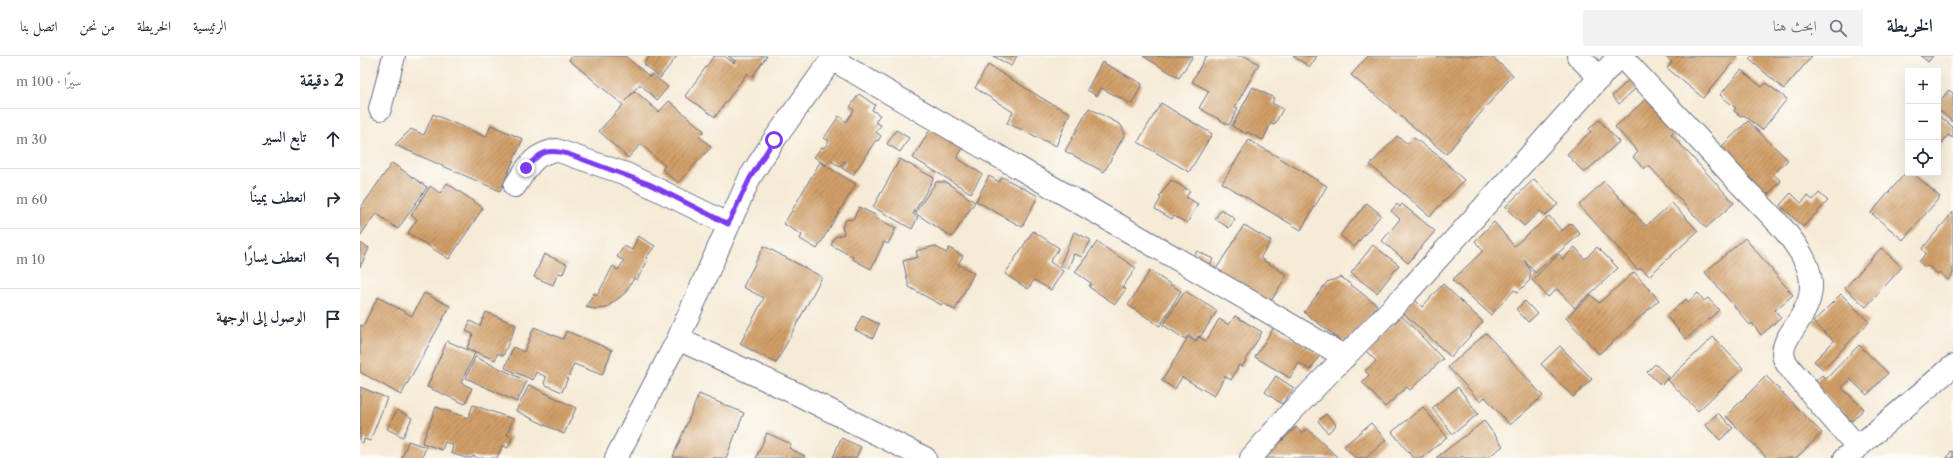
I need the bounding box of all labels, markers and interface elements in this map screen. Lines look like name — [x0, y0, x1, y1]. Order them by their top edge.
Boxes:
search box — [1583, 10, 1863, 46]
text: الخريطة — [1887, 14, 1933, 37]
text: ابحث هنا — [1773, 16, 1817, 35]
text: اتصل بنا — [20, 17, 58, 35]
text: من نحن — [80, 17, 115, 35]
text: الخريطة — [137, 17, 171, 35]
text: الرئيسية — [193, 17, 227, 35]
icon: search — [1827, 17, 1849, 39]
map controls — [1905, 68, 1941, 176]
button: + — [1905, 68, 1941, 104]
text: 2 دقيقة — [300, 70, 344, 90]
text: سيرًا · 100 m — [16, 73, 81, 89]
button: − — [1905, 104, 1941, 140]
text: تابع السير — [263, 127, 306, 146]
icon: ahead — [322, 128, 344, 150]
text: 30 m — [16, 131, 47, 147]
route start — [765, 131, 783, 149]
button: locate — [1905, 140, 1941, 176]
route end — [517, 159, 535, 177]
text: انعطف يمينًا — [250, 187, 306, 206]
icon: right — [322, 188, 344, 210]
text: 60 m — [16, 191, 47, 207]
text: انعطف يسارًا — [244, 247, 306, 266]
icon: left — [322, 248, 344, 270]
text: 10 m — [16, 251, 45, 267]
text: الوصول إلى الوجهة — [216, 307, 306, 326]
icon: arrive — [322, 308, 344, 330]

